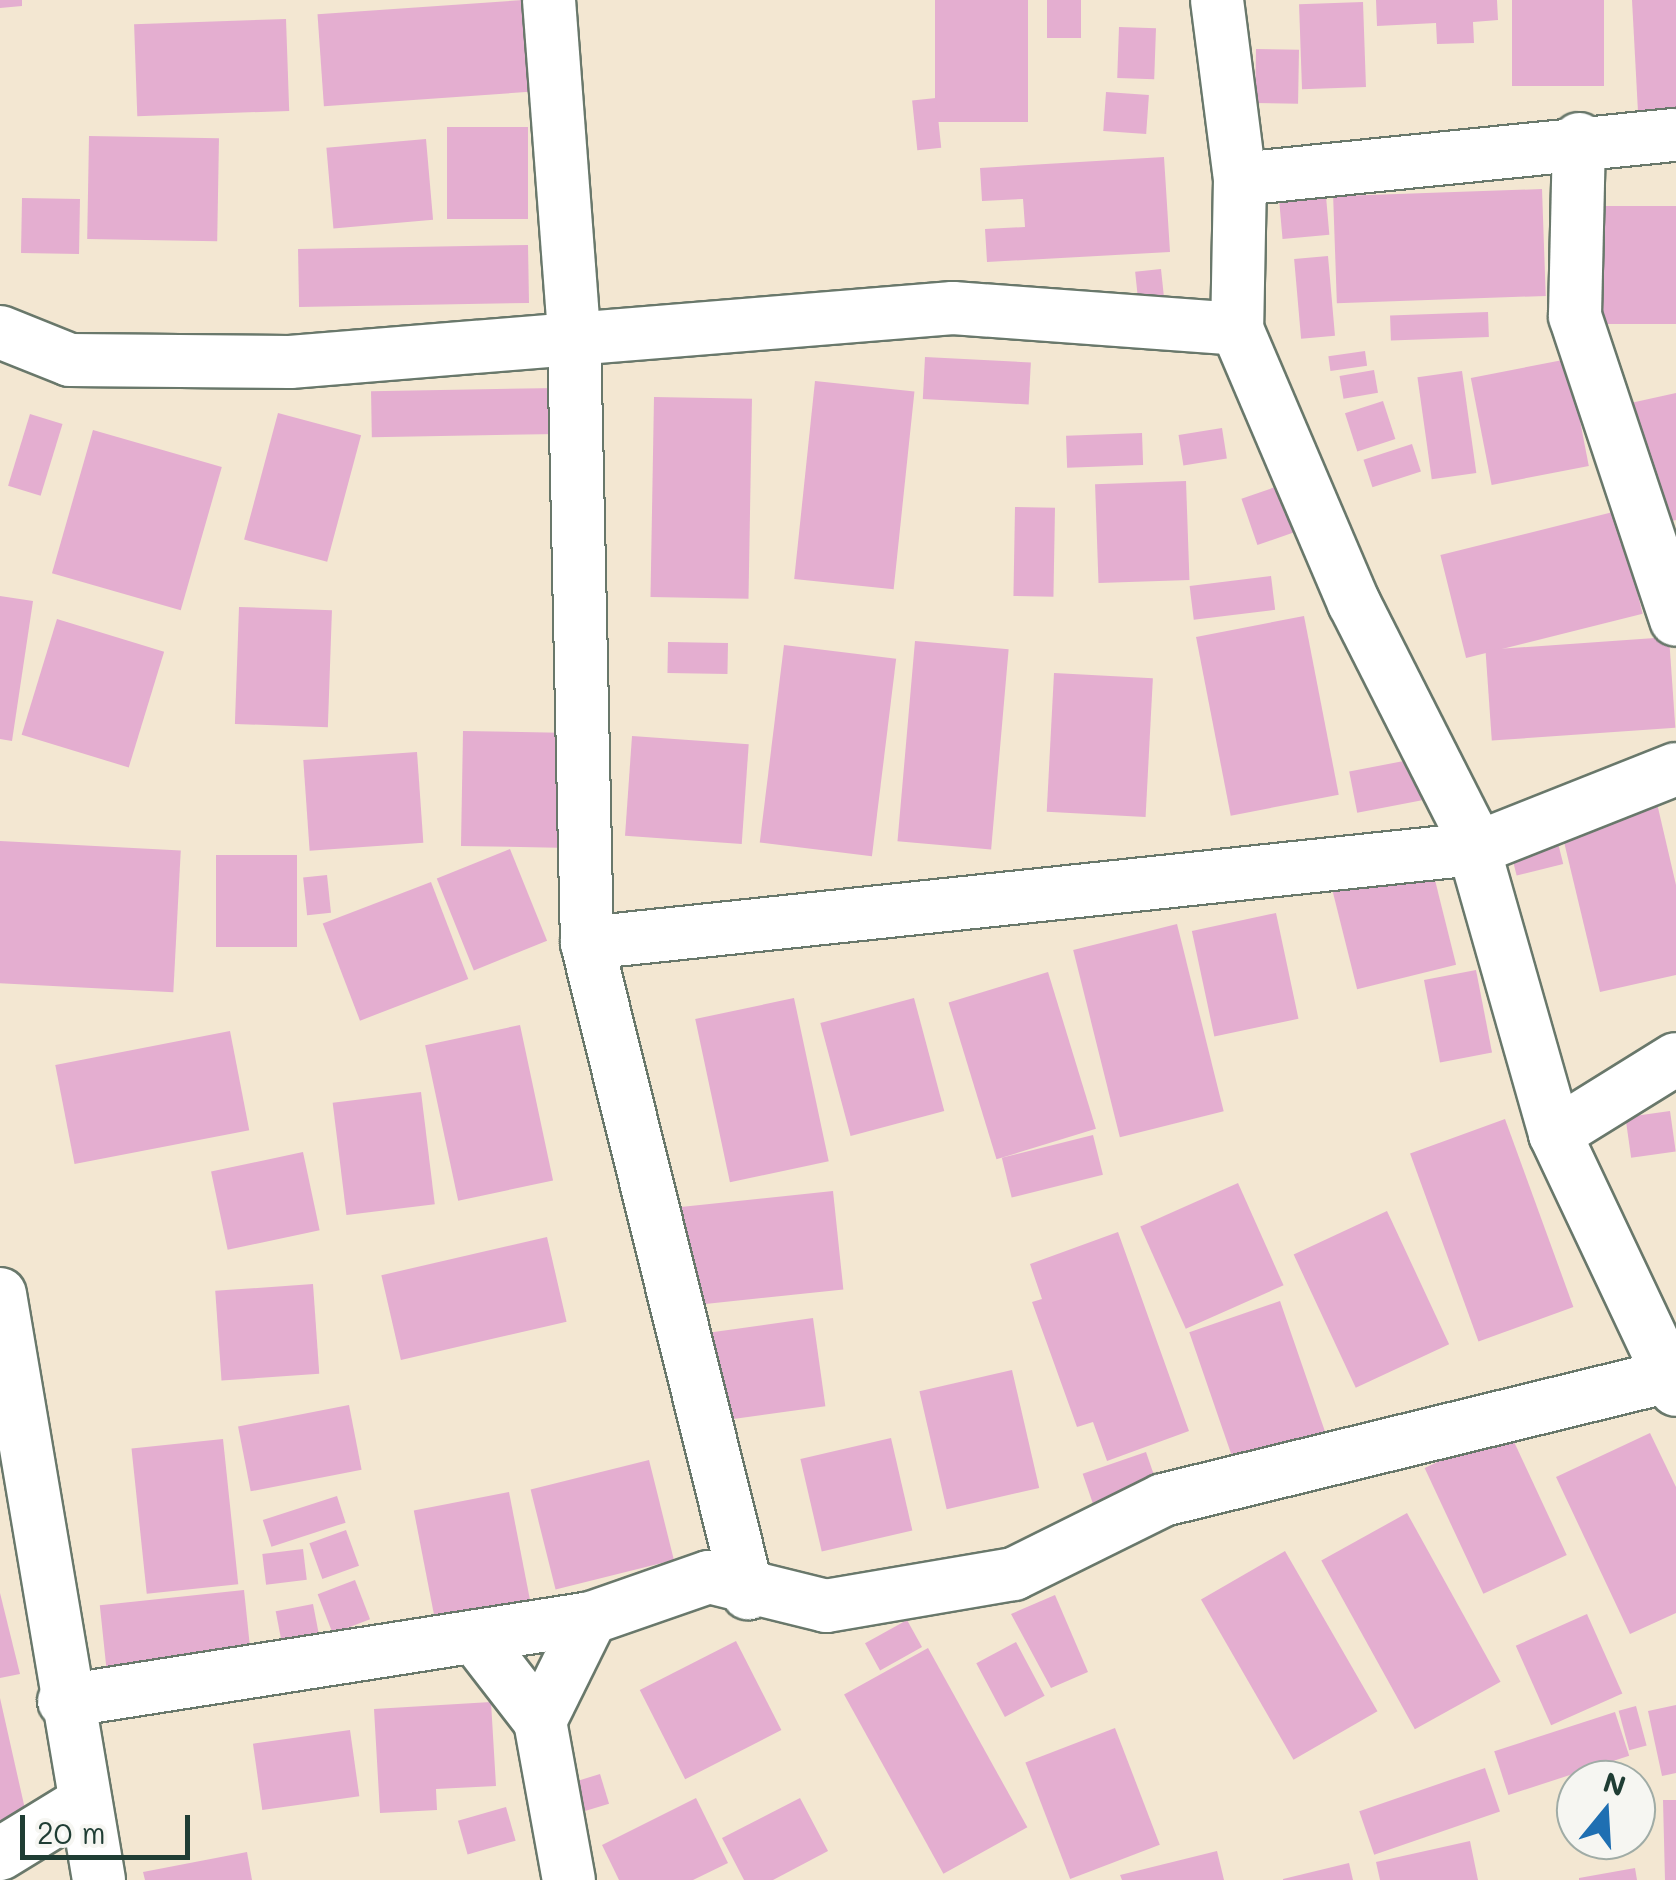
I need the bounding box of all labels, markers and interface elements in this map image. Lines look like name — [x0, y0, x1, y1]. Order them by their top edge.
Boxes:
north arrow — [1556, 1760, 1656, 1860]
text: N — [1599, 1763, 1630, 1804]
scale bar — [25, 1795, 195, 1857]
text: 20 m — [37, 1812, 106, 1852]

